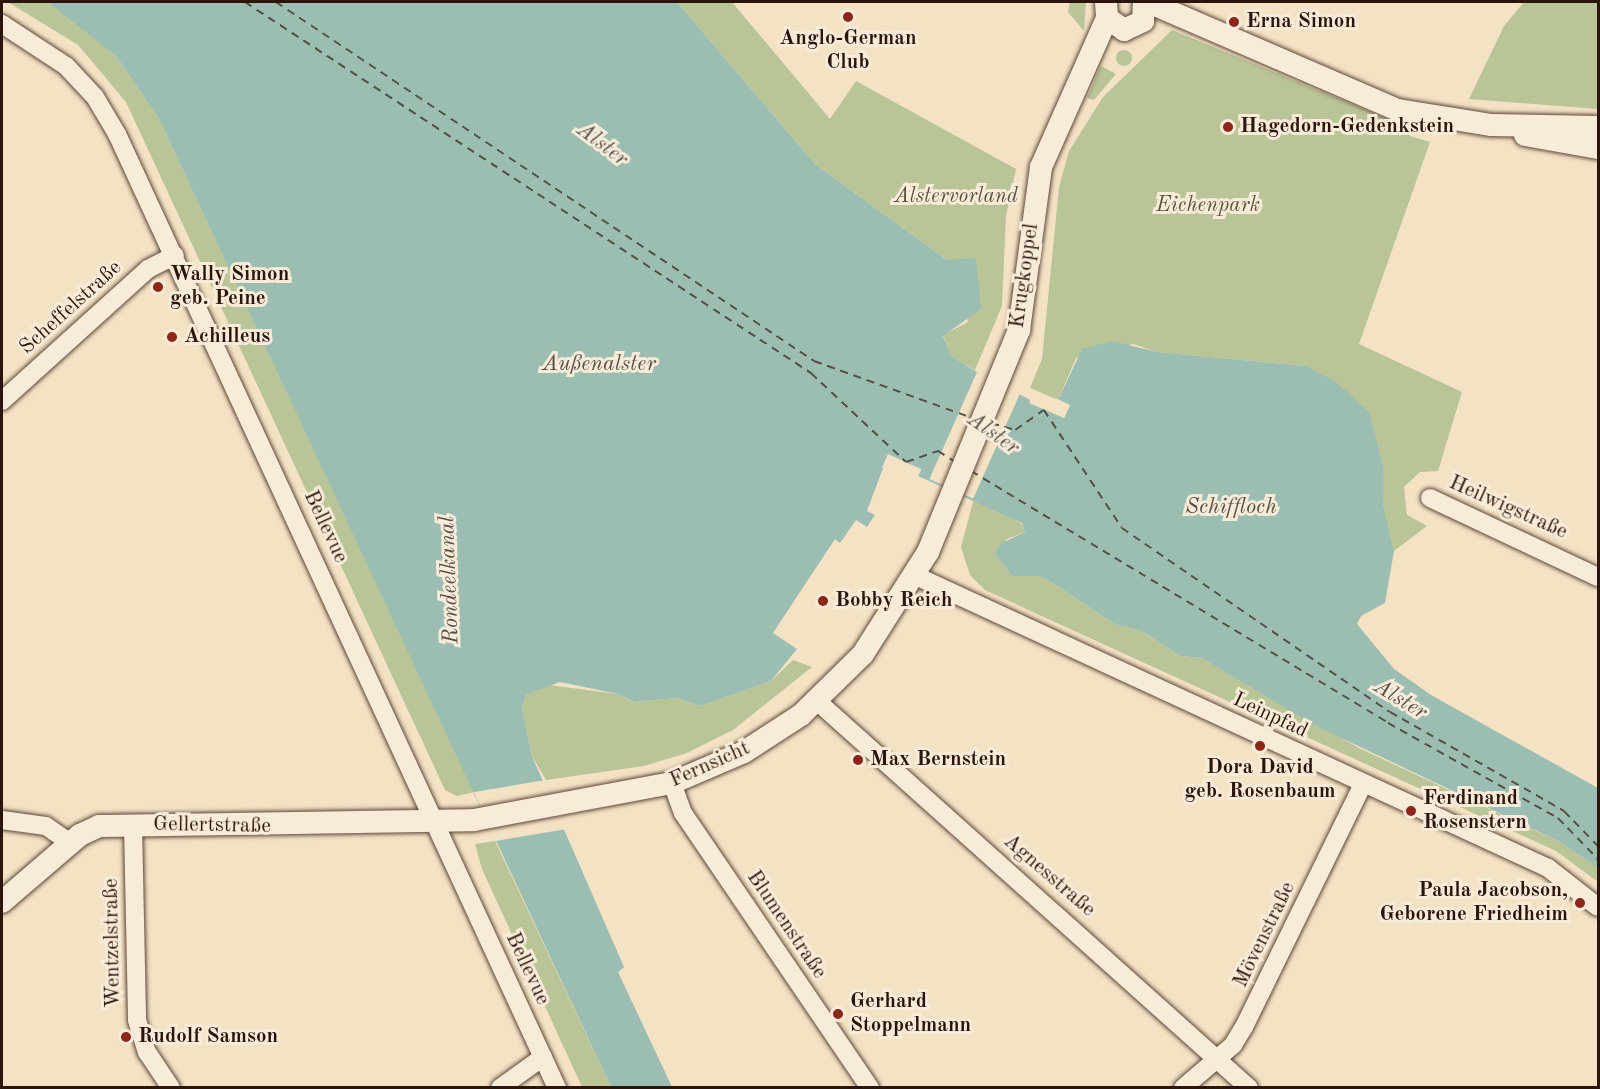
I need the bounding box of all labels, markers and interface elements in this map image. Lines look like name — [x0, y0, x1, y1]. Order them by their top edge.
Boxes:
place label: Erna Simon — [1246, 9, 1356, 35]
marker: Anglo-German Club — [841, 10, 855, 24]
marker: Erna Simon — [1227, 15, 1241, 29]
place label: Anglo-German Club — [779, 26, 917, 76]
place label: Hagedorn-Gedenkstein — [1240, 114, 1454, 140]
water label: Alster — [571, 117, 633, 173]
marker: Hagedorn-Gedenkstein — [1221, 120, 1235, 134]
park label: Alstervorland — [894, 184, 1018, 210]
park label: Eichenpark — [1156, 193, 1260, 219]
street label: Krugkoppel — [1005, 222, 1045, 330]
street label: Scheffelstraße — [15, 256, 127, 360]
place label: Wally Simon geb. Peine — [170, 262, 289, 312]
marker: Wally Simon geb. Peine — [151, 280, 165, 294]
place label: Achilleus — [184, 324, 270, 350]
marker: Achilleus — [165, 330, 179, 344]
water label: Außenalster — [542, 352, 656, 378]
water label: Alster — [962, 407, 1024, 461]
street label: Heilwigstraße — [1445, 471, 1571, 545]
street label: Bellevue — [297, 487, 353, 567]
water label: Schiffloch — [1185, 495, 1277, 521]
water label: Rondeelkanal — [435, 516, 465, 644]
place label: Bobby Reich — [835, 588, 953, 614]
marker: Bobby Reich — [816, 594, 830, 608]
water label: Alster — [1369, 674, 1431, 726]
street label: Leinpfad — [1228, 688, 1312, 744]
street label: Fernsicht — [666, 736, 754, 794]
marker: Dora David geb. Rosenbaum — [1253, 739, 1267, 753]
place label: Max Bernstein — [870, 747, 1006, 773]
marker: Max Bernstein — [851, 753, 865, 767]
place label: Dora David geb. Rosenbaum — [1184, 755, 1336, 805]
place label: Ferdinand Rosenstern — [1423, 786, 1527, 836]
marker: Ferdinand Rosenstern — [1404, 804, 1418, 818]
street label: Gellertstraße — [153, 812, 271, 840]
street label: Agnesstraße — [998, 829, 1100, 923]
street label: Blumenstraße — [741, 866, 831, 984]
street label: Wentzelstraße — [99, 878, 127, 1008]
street label: Mövenstraße — [1229, 878, 1301, 992]
place label: Paula Jacobson, Geborene Friedheim — [1380, 878, 1568, 928]
marker: Paula Jacobson, Geborene Friedheim — [1573, 896, 1587, 910]
street label: Bellevue — [499, 929, 555, 1009]
place label: Gerhard Stoppelmann — [850, 989, 971, 1039]
marker: Gerhard Stoppelmann — [831, 1007, 845, 1021]
place label: Rudolf Samson — [138, 1024, 278, 1050]
marker: Rudolf Samson — [119, 1030, 133, 1044]

